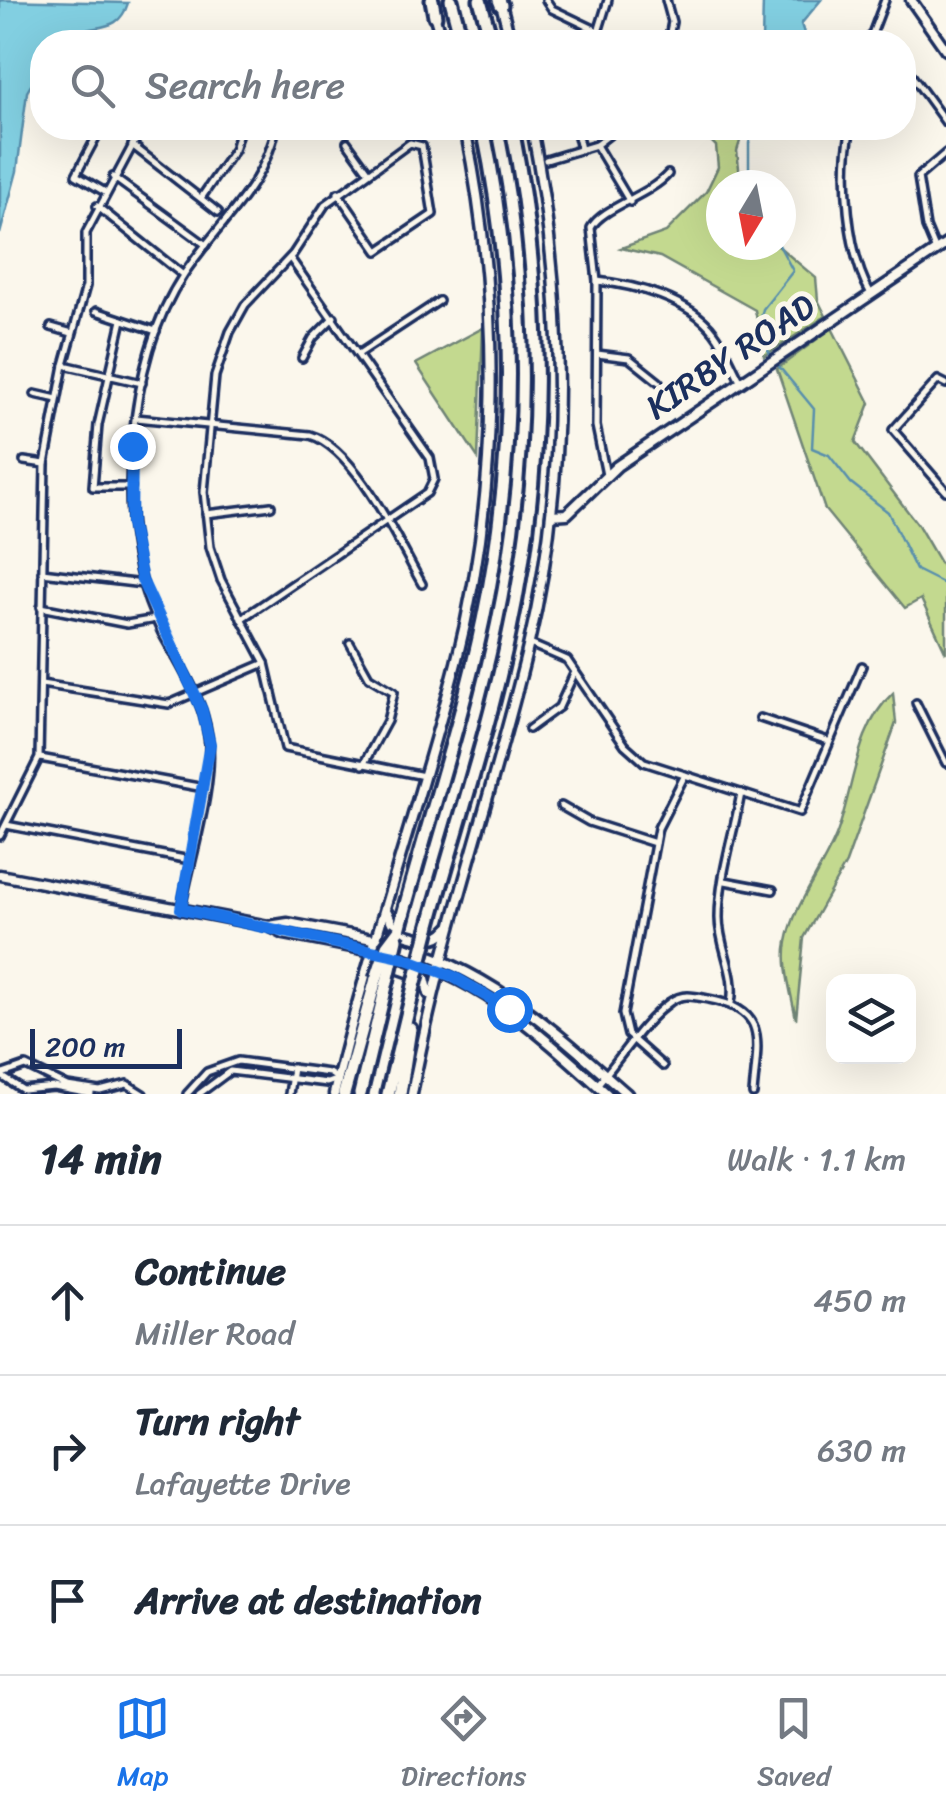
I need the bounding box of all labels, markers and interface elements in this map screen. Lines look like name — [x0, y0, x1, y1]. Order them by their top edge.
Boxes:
search box — [30, 30, 916, 140]
text: Search here — [145, 52, 345, 119]
icon: search — [65, 58, 120, 113]
north arrow — [706, 170, 796, 260]
street label: KIRBY ROAD — [632, 276, 828, 436]
route end — [110, 424, 156, 470]
map controls — [826, 974, 916, 1064]
button: layers — [826, 974, 916, 1064]
route start — [487, 987, 533, 1033]
text: 200 m — [45, 1022, 125, 1071]
scale bar — [30, 1024, 182, 1068]
text: 14 min — [40, 1122, 162, 1196]
text: Walk · 1.1 km — [727, 1131, 906, 1188]
text: Continue — [135, 1238, 286, 1305]
text: 450 m — [813, 1272, 906, 1329]
icon: ahead — [40, 1273, 95, 1328]
text: Miller Road — [135, 1305, 294, 1362]
text: Turn right — [135, 1388, 300, 1455]
text: 630 m — [817, 1422, 906, 1479]
icon: right — [40, 1423, 95, 1478]
text: Lafayette Drive — [135, 1455, 351, 1512]
text: Arrive at destination — [135, 1567, 482, 1634]
icon: arrive — [40, 1573, 95, 1628]
tab: Map — [115, 1691, 170, 1800]
tab: Directions — [401, 1691, 526, 1800]
tab: Saved — [757, 1691, 831, 1800]

